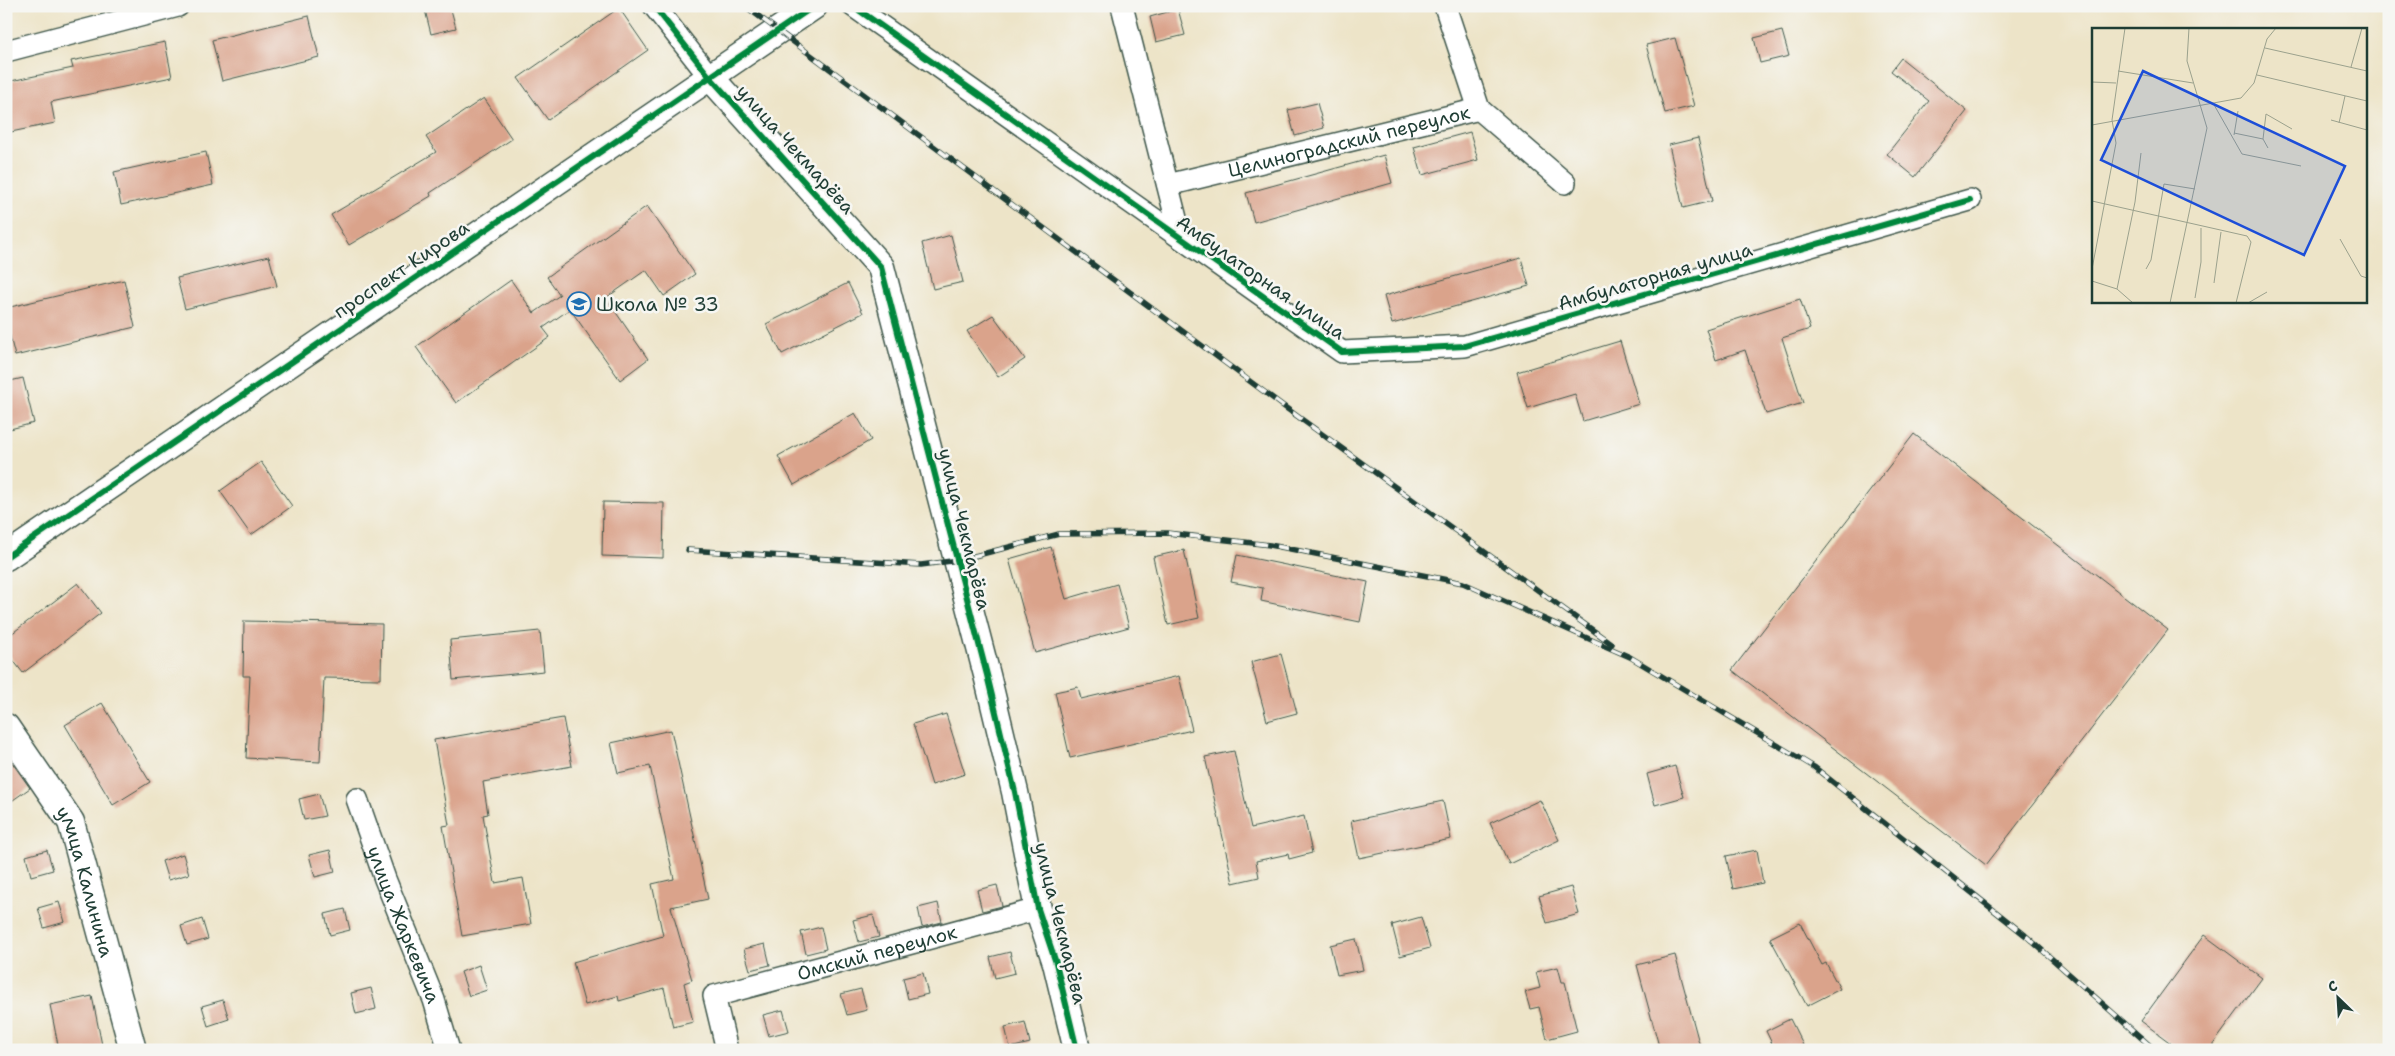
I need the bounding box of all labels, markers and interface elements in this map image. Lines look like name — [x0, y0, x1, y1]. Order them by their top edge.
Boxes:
inset map — [2092, 28, 2368, 302]
street label: улица Чекмарёва — [731, 79, 860, 219]
street label: Целиноградский переулок — [1225, 100, 1472, 183]
street label: Амбулаторная улица — [1171, 210, 1350, 345]
street label: проспект Кирова — [329, 215, 474, 324]
street label: Амбулаторная улица — [1555, 237, 1755, 316]
school or university icon: Школа № 33 — [566, 291, 592, 317]
place label: Школа № 33 — [596, 292, 719, 317]
street label: улица Чекмарёва — [932, 446, 997, 613]
street label: улица Калинина — [50, 801, 119, 960]
street label: улица Чекмарёва — [1028, 840, 1093, 1007]
street label: улица Жаркевича — [361, 843, 446, 1007]
street label: Омский переулок — [794, 919, 959, 986]
north arrow — [2312, 974, 2362, 1024]
text: С — [2325, 976, 2340, 996]

